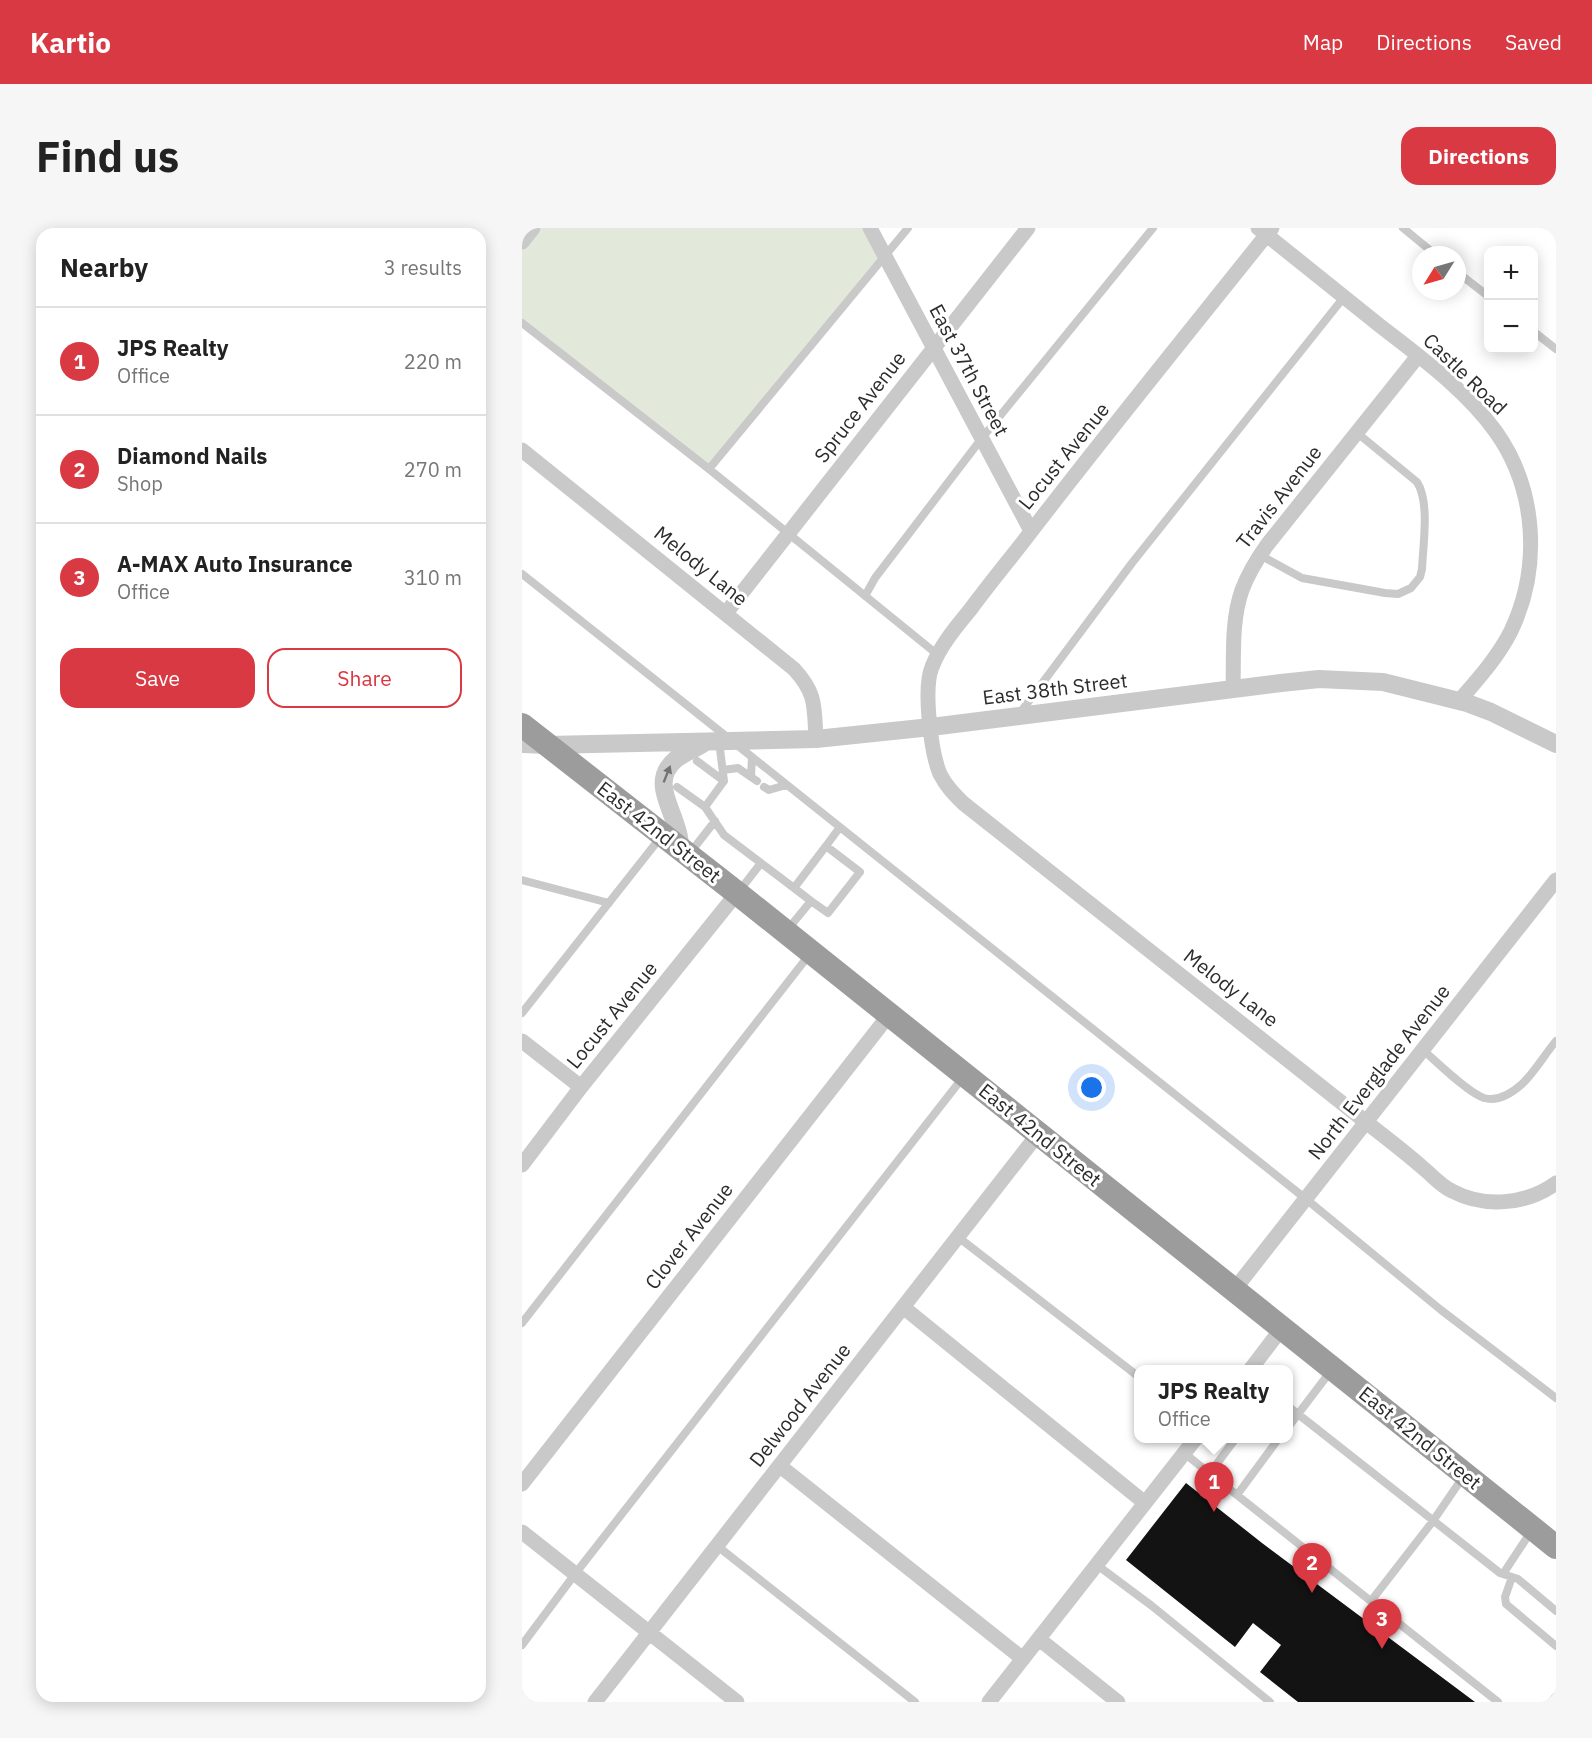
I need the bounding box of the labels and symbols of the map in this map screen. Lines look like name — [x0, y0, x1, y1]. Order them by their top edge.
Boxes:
north arrow — [1412, 246, 1466, 300]
street label: East 37th Street — [923, 299, 1016, 440]
street label: Castle Road — [1418, 327, 1513, 420]
street label: Spruce Avenue — [808, 345, 912, 468]
street label: Locust Avenue — [1012, 396, 1115, 515]
street label: Travis Avenue — [1230, 439, 1328, 554]
street label: Melody Lane — [649, 520, 754, 612]
street label: East 38th Street — [981, 666, 1129, 711]
one-way arrow — [662, 765, 672, 783]
street label: East 42nd Street — [592, 775, 727, 888]
street label: Melody Lane — [1178, 942, 1284, 1033]
street label: Locust Avenue — [560, 955, 663, 1074]
street label: North Everglade Avenue — [1302, 978, 1456, 1165]
your location — [1077, 1073, 1106, 1102]
street label: East 42nd Street — [973, 1077, 1107, 1192]
street label: Clover Avenue — [638, 1177, 739, 1295]
street label: Delwood Avenue — [743, 1337, 857, 1472]
street label: East 42nd Street — [1353, 1380, 1487, 1495]
pin: 1 — [1194, 1462, 1234, 1512]
pin: 2 — [1292, 1544, 1332, 1593]
pin: 3 — [1362, 1600, 1402, 1649]

